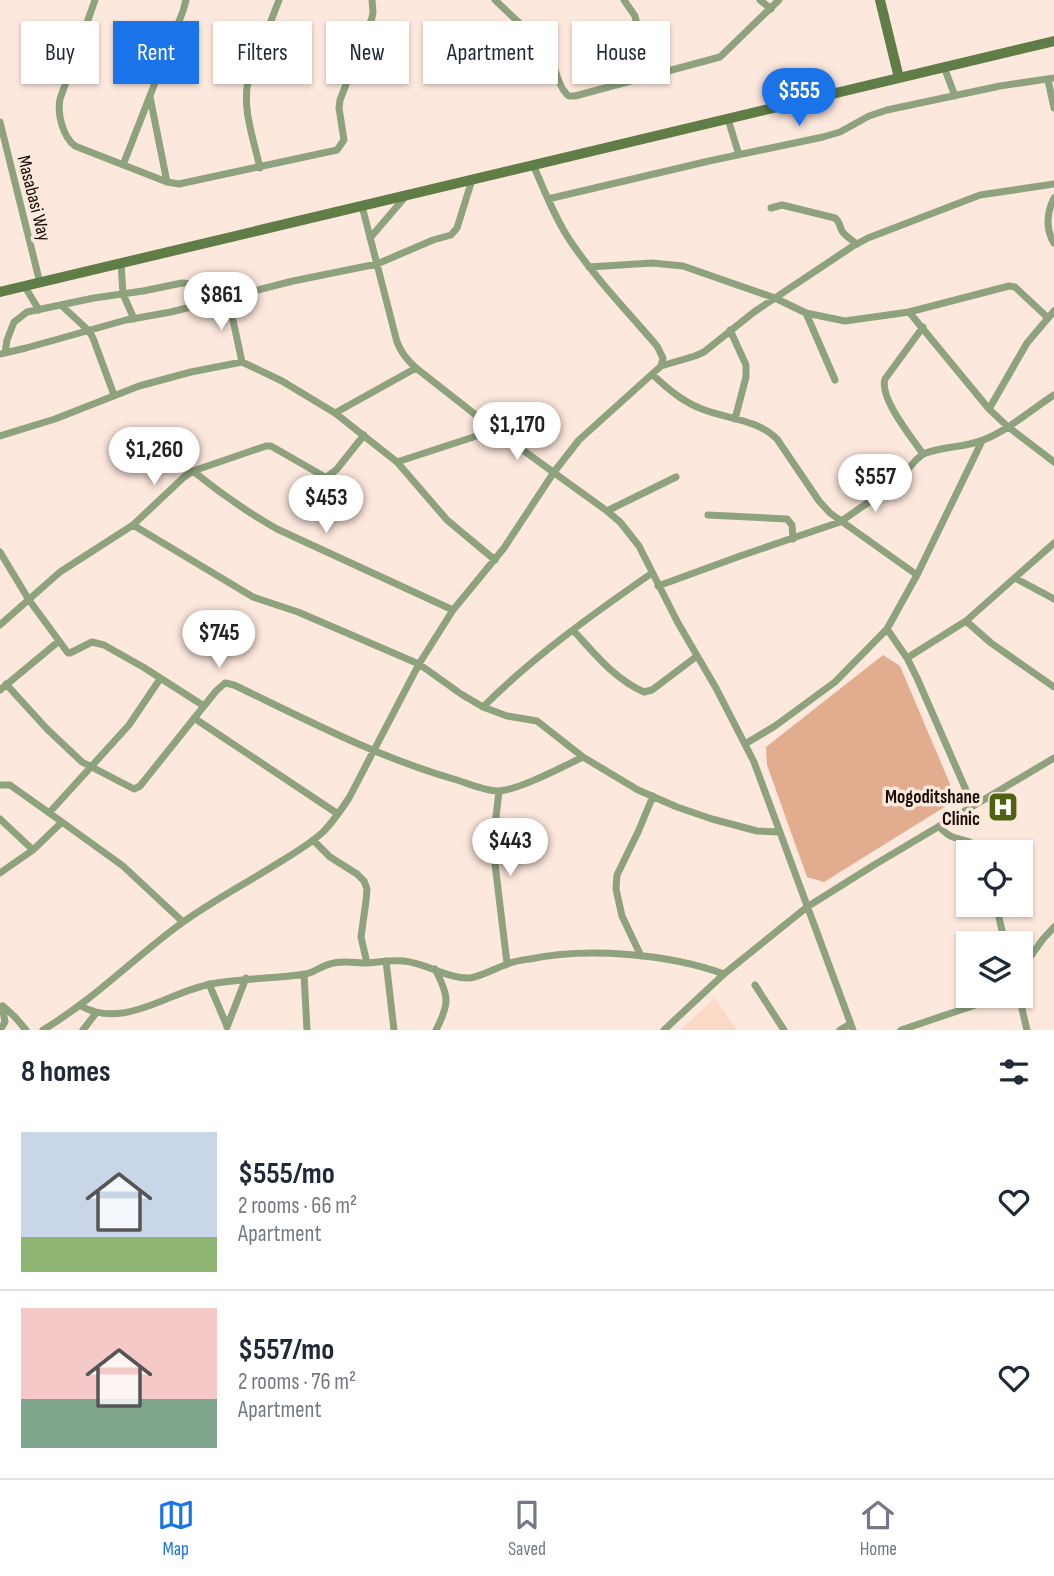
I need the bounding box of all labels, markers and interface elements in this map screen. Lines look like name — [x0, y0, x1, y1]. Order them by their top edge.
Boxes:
chip: Buy — [21, 21, 99, 84]
chip: Rent — [113, 21, 199, 84]
chip: Filters — [213, 21, 312, 84]
chip: New — [326, 21, 409, 84]
chip: Apartment — [423, 21, 558, 84]
chip: House — [572, 21, 670, 84]
pin: $555 — [758, 68, 840, 128]
text: $555 — [778, 77, 820, 105]
street label: Masabasi Way — [12, 153, 55, 244]
pin: $861 — [180, 272, 262, 332]
text: $861 — [200, 281, 242, 309]
pin: $1,170 — [460, 402, 574, 462]
text: $1,170 — [489, 411, 545, 439]
pin: $1,260 — [97, 428, 211, 487]
text: $1,260 — [125, 436, 183, 464]
pin: $557 — [834, 454, 916, 514]
text: $557 — [854, 463, 896, 491]
pin: $453 — [285, 476, 367, 535]
text: $453 — [305, 484, 347, 512]
pin: $745 — [178, 610, 260, 670]
text: $745 — [198, 619, 240, 647]
place label: Mogoditshane Clinic — [885, 786, 980, 831]
hospital icon: Mogoditshane Clinic — [986, 790, 1020, 824]
pin: $443 — [469, 818, 551, 878]
text: $443 — [488, 827, 532, 855]
map controls — [956, 840, 1033, 1008]
button: locate — [956, 840, 1033, 917]
button: layers — [956, 931, 1033, 1008]
icon: filters — [995, 1053, 1033, 1091]
text: 8 homes — [21, 1054, 110, 1090]
text: $555/mo — [238, 1156, 335, 1192]
icon: home — [77, 1160, 161, 1244]
icon: heart — [995, 1183, 1033, 1221]
text: 2 rooms · 66 m² — [238, 1192, 357, 1220]
text: Apartment — [238, 1220, 322, 1248]
text: $557/mo — [238, 1332, 334, 1368]
icon: home — [77, 1336, 161, 1420]
icon: heart — [995, 1359, 1033, 1397]
text: 2 rooms · 76 m² — [238, 1368, 356, 1396]
text: Apartment — [238, 1396, 322, 1424]
tab: Map — [157, 1496, 195, 1561]
tab: Saved — [508, 1496, 546, 1561]
tab: Home — [859, 1496, 897, 1561]

